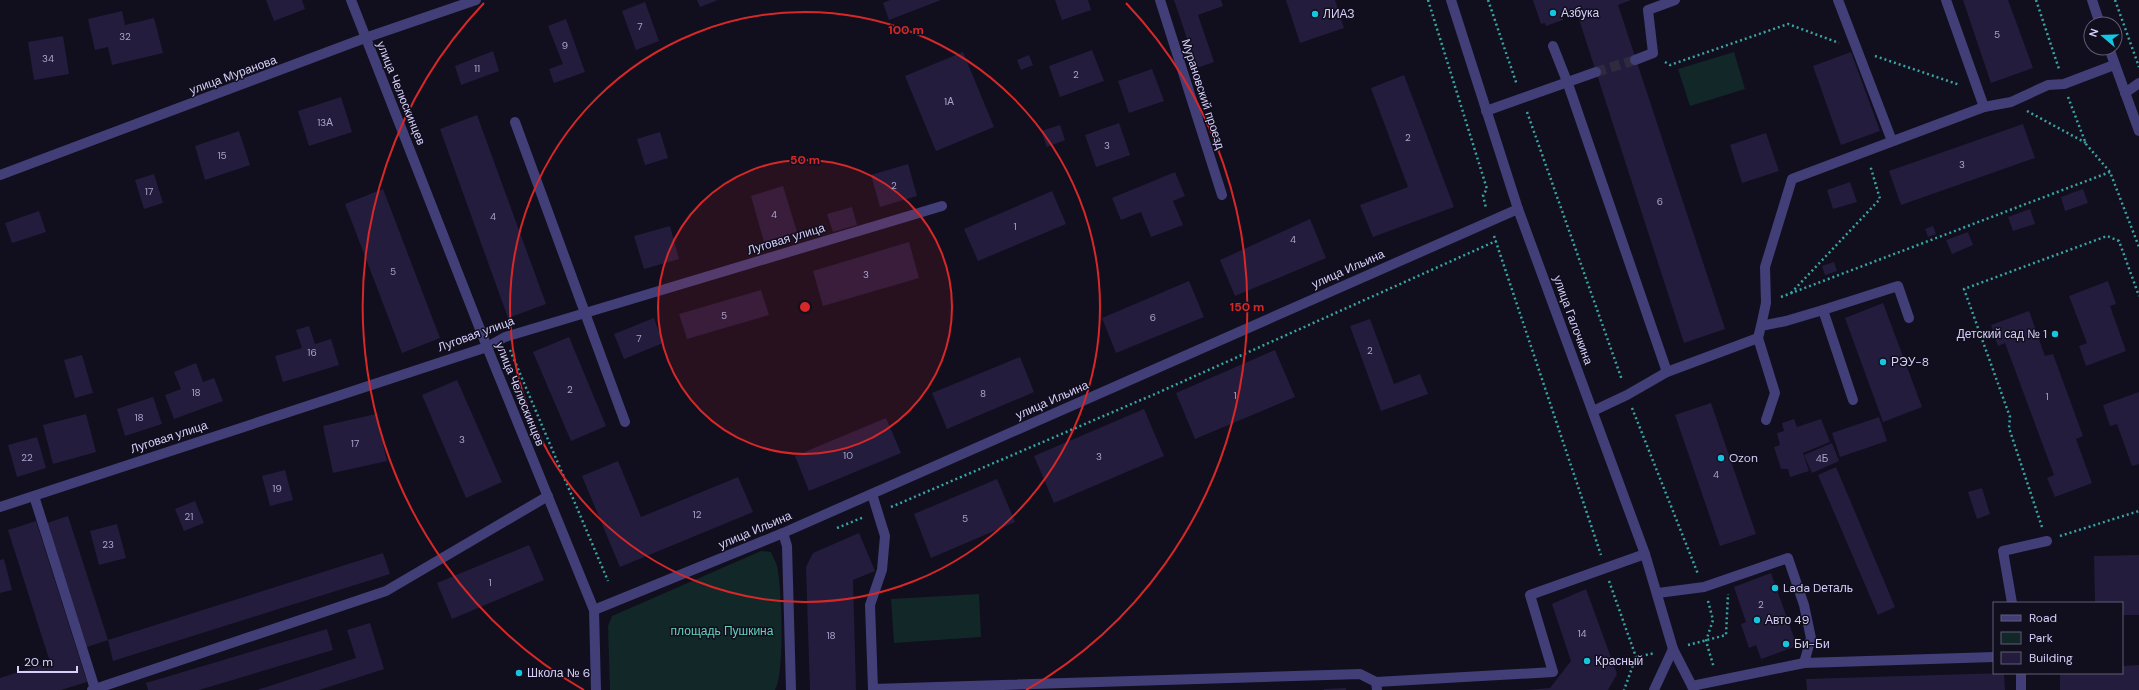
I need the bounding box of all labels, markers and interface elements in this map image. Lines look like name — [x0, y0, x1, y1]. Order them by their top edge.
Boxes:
place label: Азбука — [1561, 5, 1599, 21]
place label: ЛИАЗ — [1323, 6, 1355, 22]
marker: Азбука — [1548, 8, 1558, 18]
marker: ЛИАЗ — [1310, 9, 1320, 19]
north arrow — [2083, 16, 2123, 56]
house number: 7 — [637, 20, 643, 33]
text: 100 m — [888, 22, 924, 38]
text: N — [2086, 27, 2101, 39]
house number: 5 — [1994, 28, 2000, 41]
house number: 32 — [119, 30, 131, 43]
street label: Мурановский проезд — [1178, 37, 1228, 151]
street label: улица Челюскинцев — [373, 39, 429, 147]
house number: 9 — [562, 39, 568, 52]
house number: 34 — [42, 52, 54, 65]
street label: улица Муранова — [187, 52, 279, 98]
house number: 11 — [474, 62, 480, 75]
house number: 2 — [1073, 68, 1079, 81]
house number: 1А — [944, 95, 954, 108]
house number: 13А — [317, 116, 333, 129]
house number: 2 — [1405, 131, 1411, 144]
house number: 3 — [1104, 139, 1110, 152]
house number: 15 — [217, 149, 227, 162]
text: 50 m — [790, 152, 820, 168]
house number: 3 — [1959, 158, 1965, 171]
house number: 2 — [891, 179, 897, 192]
house number: 17 — [145, 185, 153, 198]
house number: 6 — [1657, 195, 1663, 208]
house number: 4 — [771, 208, 777, 221]
house number: 4 — [490, 210, 496, 223]
street label: Луговая улица — [745, 220, 827, 258]
house number: 1 — [1013, 220, 1017, 233]
house number: 4 — [1290, 233, 1296, 246]
street label: улица Ильина — [1309, 246, 1387, 292]
house number: 5 — [390, 265, 396, 278]
house number: 3 — [863, 268, 869, 281]
street label: улица Галочкина — [1549, 273, 1597, 367]
text: 150 m — [1230, 299, 1264, 315]
centre of rings — [798, 300, 812, 314]
house number: 5 — [721, 309, 727, 322]
house number: 6 — [1150, 311, 1156, 324]
street label: Луговая улица — [435, 313, 517, 355]
place label: Детский сад № 1 — [1957, 326, 2047, 342]
marker: Детский сад № 1 — [2050, 329, 2060, 339]
house number: 7 — [636, 332, 642, 345]
street label: улица Челюскинцев — [492, 340, 548, 448]
house number: 2 — [1367, 344, 1373, 357]
house number: 16 — [307, 346, 317, 359]
place label: РЭУ-8 — [1891, 354, 1929, 370]
marker: РЭУ-8 — [1878, 357, 1888, 367]
street label: улица Ильина — [1013, 377, 1091, 423]
house number: 2 — [567, 383, 573, 396]
house number: 18 — [191, 386, 201, 399]
house number: 8 — [980, 387, 986, 400]
house number: 1 — [1233, 389, 1237, 402]
house number: 1 — [2045, 390, 2049, 403]
house number: 18 — [134, 411, 144, 424]
street label: Луговая улица — [128, 417, 210, 457]
house number: 3 — [459, 433, 465, 446]
house number: 17 — [351, 437, 359, 450]
house number: 10 — [843, 449, 853, 462]
house number: 3 — [1096, 450, 1102, 463]
place label: Ozon — [1729, 450, 1758, 466]
house number: 22 — [21, 451, 33, 464]
house number: 4Б — [1816, 452, 1829, 465]
marker: Ozon — [1716, 453, 1726, 463]
house number: 4 — [1713, 468, 1719, 481]
house number: 19 — [272, 482, 282, 495]
street label: улица Ильина — [716, 507, 794, 553]
house number: 12 — [693, 508, 702, 521]
house number: 21 — [185, 510, 193, 523]
house number: 5 — [962, 512, 968, 525]
house number: 23 — [102, 538, 114, 551]
house number: 1 — [488, 576, 492, 589]
place label: Lada Dеталь — [1783, 580, 1853, 596]
marker: Lada Dеталь — [1770, 583, 1780, 593]
house number: 2 — [1758, 598, 1764, 611]
legend — [1993, 602, 2123, 674]
text: Road — [2029, 610, 2057, 626]
place label: Авто 49 — [1765, 612, 1809, 628]
marker: Авто 49 — [1752, 615, 1762, 625]
park label: площадь Пушкина — [671, 623, 774, 639]
house number: 14 — [1577, 627, 1587, 640]
house number: 18 — [826, 629, 836, 642]
text: Park — [2029, 630, 2053, 646]
place label: Би-Би — [1794, 636, 1830, 652]
marker: Би-Би — [1781, 639, 1791, 649]
scale bar — [18, 648, 77, 674]
text: Building — [2029, 650, 2073, 666]
place label: Красный — [1595, 653, 1643, 669]
text: 20 m — [24, 654, 53, 670]
marker: Красный — [1582, 656, 1592, 666]
place label: Школа № 6 — [527, 665, 590, 681]
marker: Школа № 6 — [514, 668, 524, 678]

